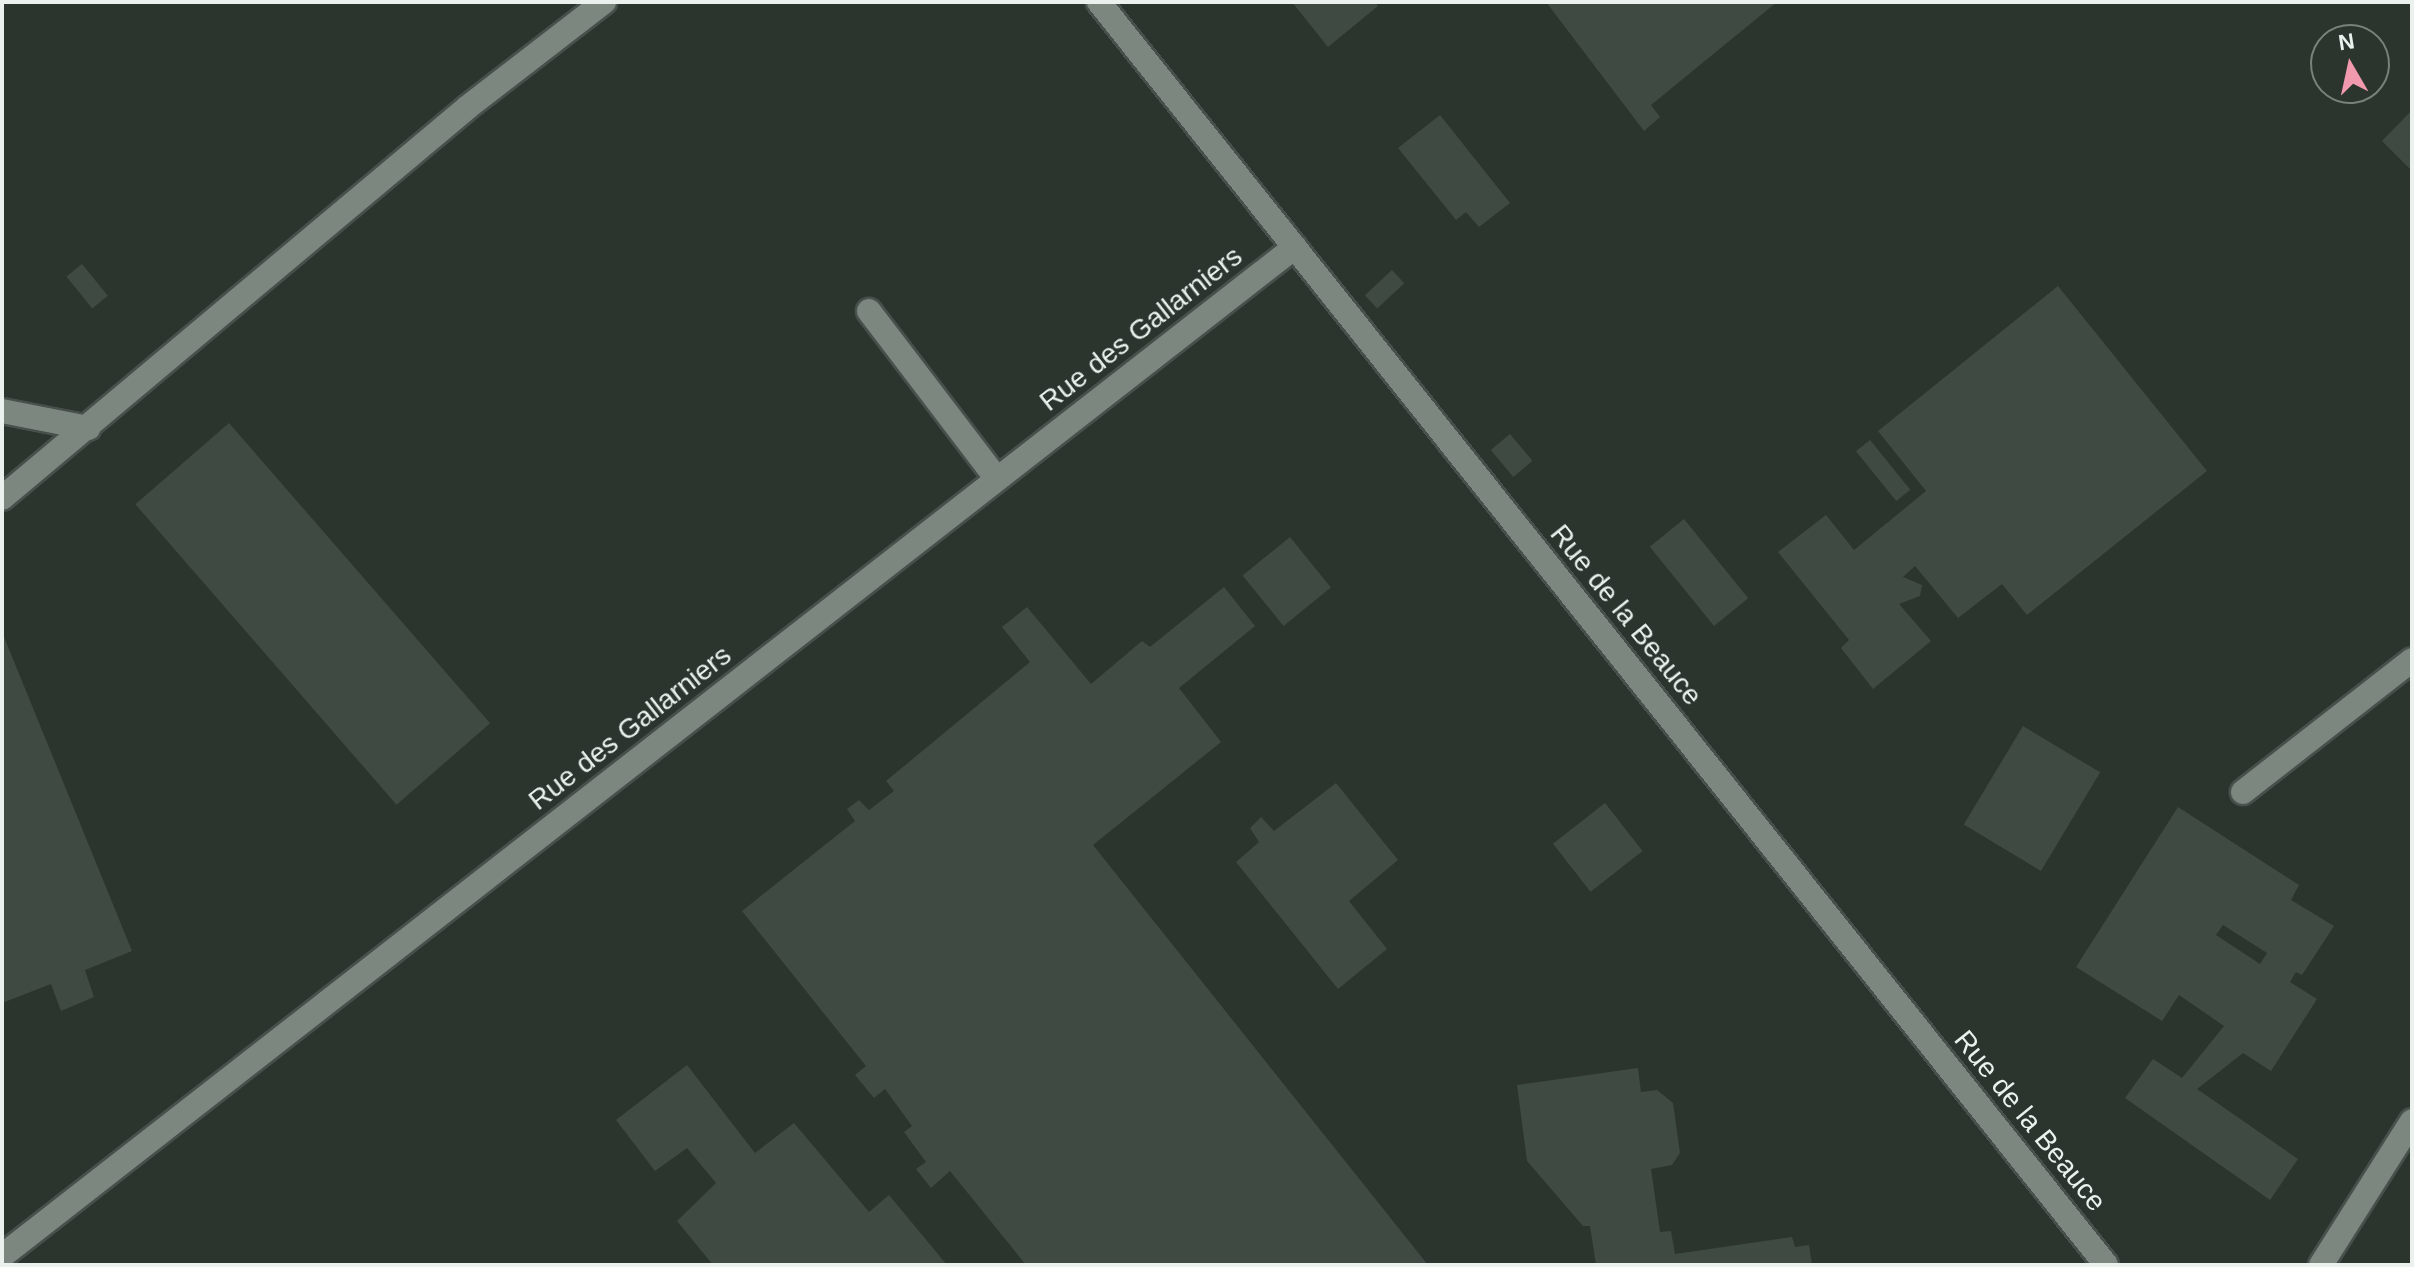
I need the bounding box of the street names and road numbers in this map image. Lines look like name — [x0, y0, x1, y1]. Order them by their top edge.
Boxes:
street label: Rue des Gallarniers — [1033, 240, 1249, 418]
street label: Rue de la Beauce — [1543, 518, 1709, 712]
street label: Rue des Gallarniers — [522, 639, 738, 817]
street label: Rue de la Beauce — [1947, 1024, 2113, 1218]

